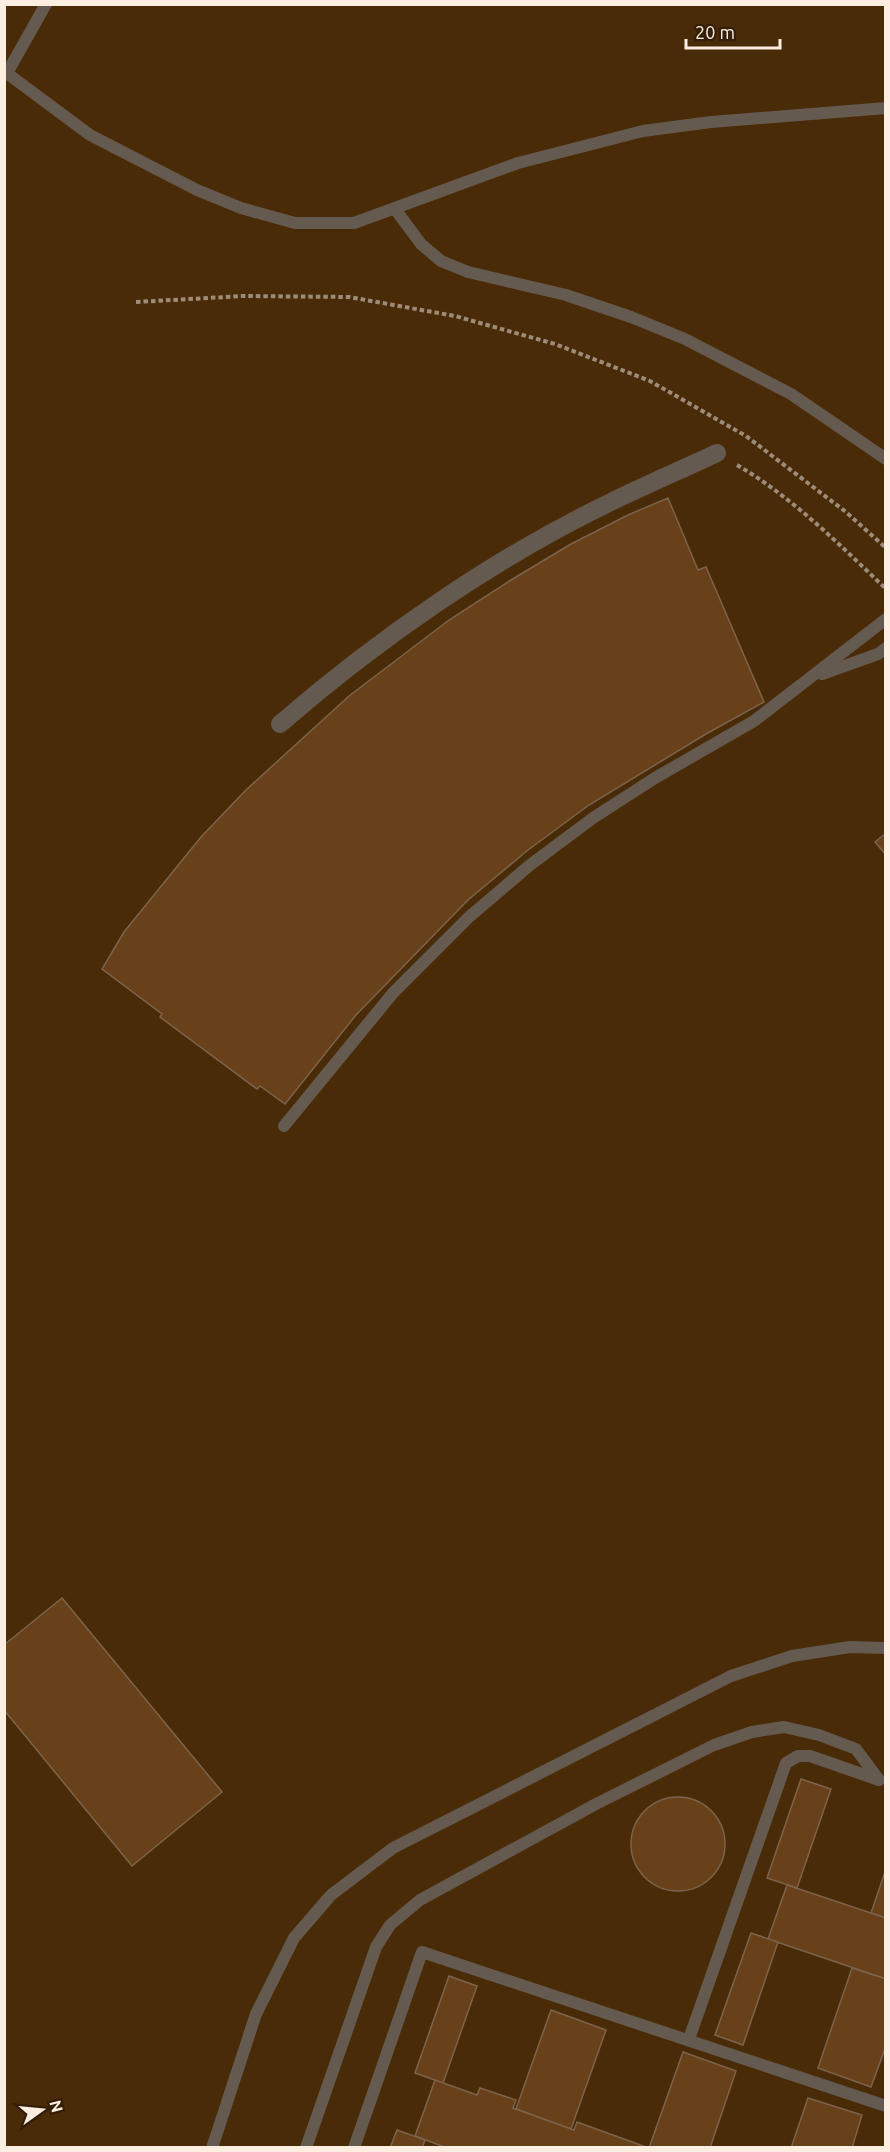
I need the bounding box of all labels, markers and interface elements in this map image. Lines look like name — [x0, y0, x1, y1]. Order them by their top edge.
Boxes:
scale bar — [686, 12, 780, 50]
text: 20 m — [695, 22, 735, 42]
north arrow — [12, 2080, 72, 2140]
text: N — [46, 2098, 67, 2114]

